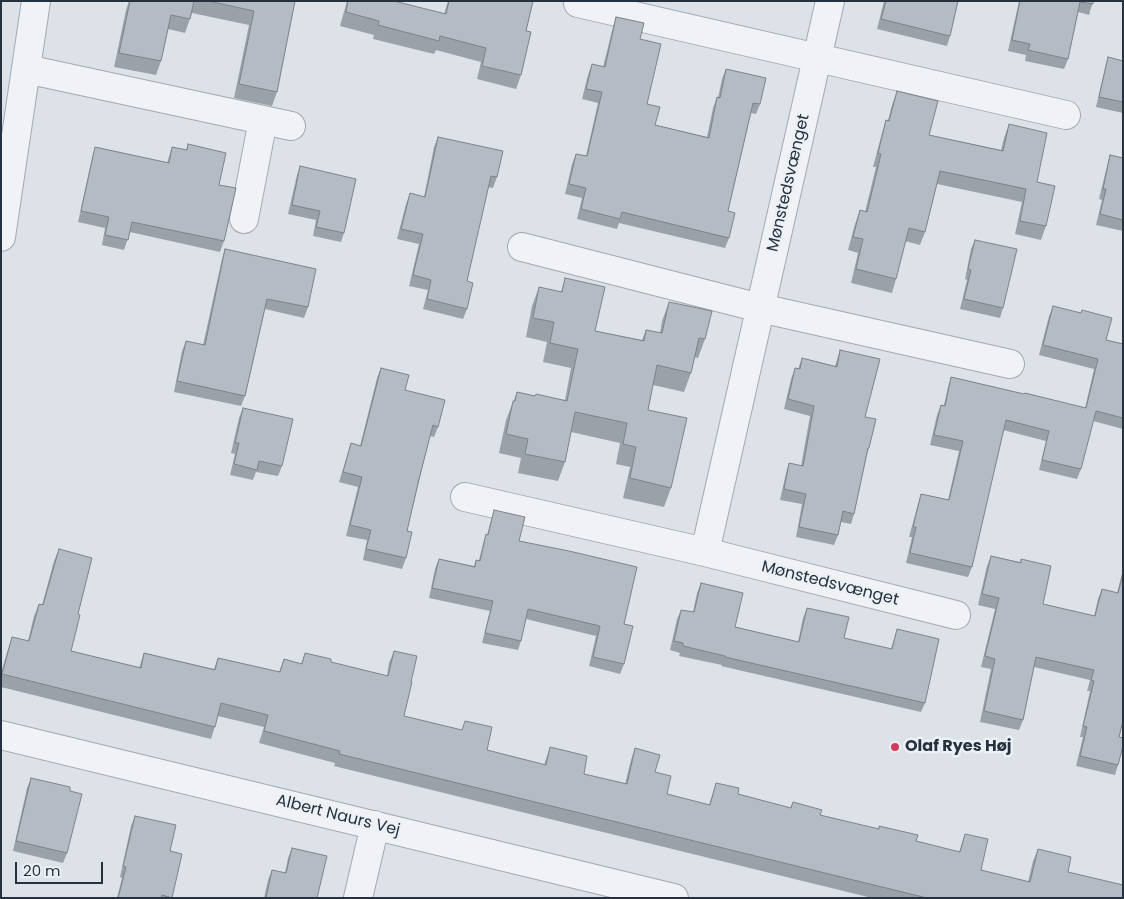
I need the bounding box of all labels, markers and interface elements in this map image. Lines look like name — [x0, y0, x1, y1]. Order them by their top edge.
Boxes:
street label: Mønstedsvænget — [764, 112, 814, 254]
street label: Mønstedsvænget — [759, 558, 901, 610]
place label: Olaf Ryes Høj — [905, 737, 1011, 757]
marker: Olaf Ryes Høj — [889, 741, 901, 753]
street label: Albert Naurs Vej — [274, 791, 402, 841]
scale bar — [18, 852, 105, 884]
text: 20 m — [23, 860, 61, 881]

